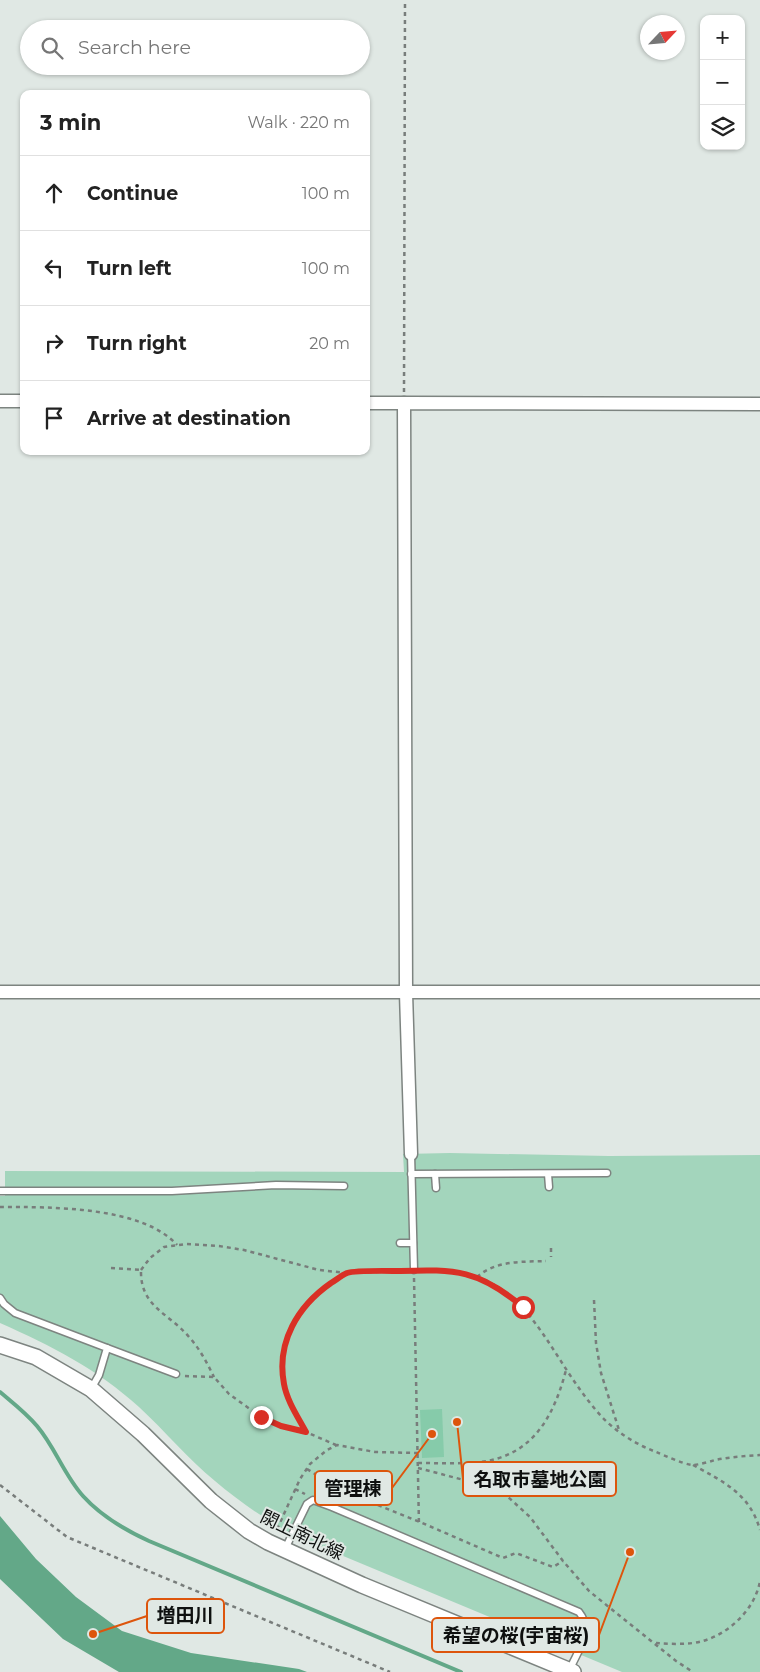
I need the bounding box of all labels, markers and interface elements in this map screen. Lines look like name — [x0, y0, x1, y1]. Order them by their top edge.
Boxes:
north arrow — [640, 15, 685, 60]
map controls — [700, 15, 745, 150]
button: + — [700, 15, 745, 60]
search box — [20, 20, 370, 75]
icon: search — [38, 34, 66, 62]
text: Search here — [78, 36, 191, 59]
button: − — [700, 60, 745, 105]
button: layers — [700, 105, 745, 150]
text: 3 min — [40, 110, 101, 135]
text: Walk · 220 m — [247, 113, 350, 132]
icon: ahead — [40, 179, 68, 207]
text: Continue — [87, 182, 178, 205]
text: 100 m — [302, 184, 350, 203]
icon: left — [40, 254, 68, 282]
text: Turn left — [87, 257, 172, 280]
text: 100 m — [302, 259, 350, 278]
icon: right — [40, 329, 68, 357]
text: Turn right — [87, 332, 187, 355]
text: 20 m — [309, 334, 350, 353]
icon: arrive — [40, 404, 68, 432]
text: Arrive at destination — [87, 407, 291, 430]
route start — [512, 1296, 535, 1319]
route end — [250, 1406, 273, 1429]
callout: 名取市墓地公園 — [463, 1462, 616, 1496]
text: 名取市墓地公園 — [473, 1468, 607, 1491]
callout: 管理棟 — [315, 1471, 392, 1505]
text: 管理棟 — [324, 1477, 382, 1500]
street label: 閖上南北線 — [257, 1505, 347, 1565]
callout: 増田川 — [147, 1599, 224, 1633]
text: 増田川 — [156, 1604, 214, 1627]
callout: 希望の桜(宇宙桜) — [432, 1618, 599, 1652]
text: 希望の桜(宇宙桜) — [443, 1624, 589, 1647]

